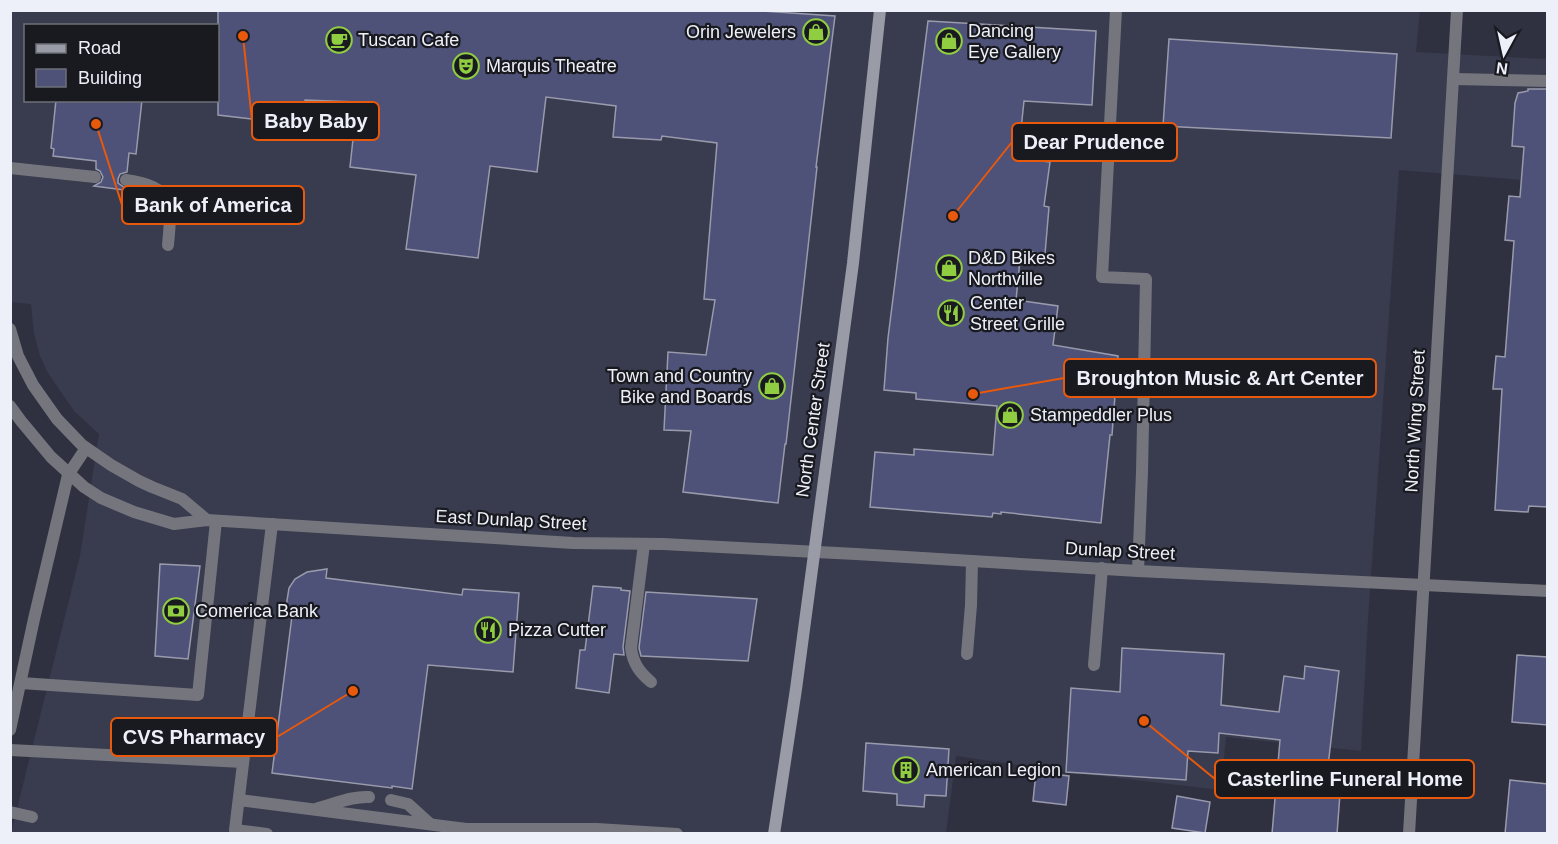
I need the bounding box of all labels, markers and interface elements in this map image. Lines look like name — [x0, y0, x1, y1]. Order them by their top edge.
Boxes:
shop icon: Orin Jewelers — [801, 17, 831, 47]
place label: Dancing Eye Gallery — [968, 21, 1061, 62]
place label: Orin Jewelers — [686, 22, 796, 42]
legend — [24, 24, 219, 102]
north arrow — [1474, 24, 1534, 84]
cafe icon: Tuscan Cafe — [324, 25, 354, 55]
shop icon: Dancing Eye Gallery — [934, 26, 964, 56]
place label: Tuscan Cafe — [358, 30, 459, 50]
text: Road — [78, 38, 121, 58]
theatre icon: Marquis Theatre — [451, 51, 481, 81]
place label: Marquis Theatre — [486, 56, 617, 76]
text: N — [1495, 59, 1509, 78]
text: Building — [78, 68, 142, 88]
callout: Baby Baby — [252, 102, 379, 140]
text: Baby Baby — [264, 110, 369, 132]
callout: Dear Prudence — [1012, 123, 1177, 161]
text: Dear Prudence — [1023, 131, 1165, 153]
callout: Bank of America — [122, 186, 304, 224]
text: Bank of America — [134, 194, 292, 216]
place label: D&D Bikes Northville — [968, 248, 1055, 289]
shop icon: D&D Bikes Northville — [934, 253, 964, 283]
place label: Center Street Grille — [970, 293, 1065, 334]
restaurant icon: Center Street Grille — [936, 298, 966, 328]
street label: North Center Street — [792, 341, 834, 499]
street label: North Wing Street — [1401, 349, 1429, 493]
callout: Broughton Music & Art Center — [1064, 359, 1376, 397]
place label: Town and Country Bike and Boards — [607, 366, 752, 407]
text: Broughton Music & Art Center — [1076, 367, 1364, 389]
shop icon: Town and Country Bike and Boards — [757, 371, 787, 401]
shop icon: Stampeddler Plus — [995, 400, 1025, 430]
place label: Stampeddler Plus — [1030, 405, 1172, 425]
street label: East Dunlap Street — [435, 506, 587, 534]
street label: Dunlap Street — [1065, 538, 1175, 564]
bank icon: Comerica Bank — [161, 596, 191, 626]
place label: Comerica Bank — [195, 601, 319, 621]
restaurant icon: Pizza Cutter — [473, 615, 503, 645]
place label: Pizza Cutter — [508, 620, 606, 640]
callout: CVS Pharmacy — [111, 718, 277, 756]
text: CVS Pharmacy — [123, 726, 266, 748]
building icon: American Legion — [891, 755, 921, 785]
place label: American Legion — [926, 760, 1061, 780]
callout: Casterline Funeral Home — [1215, 760, 1474, 798]
text: Casterline Funeral Home — [1227, 768, 1463, 790]

